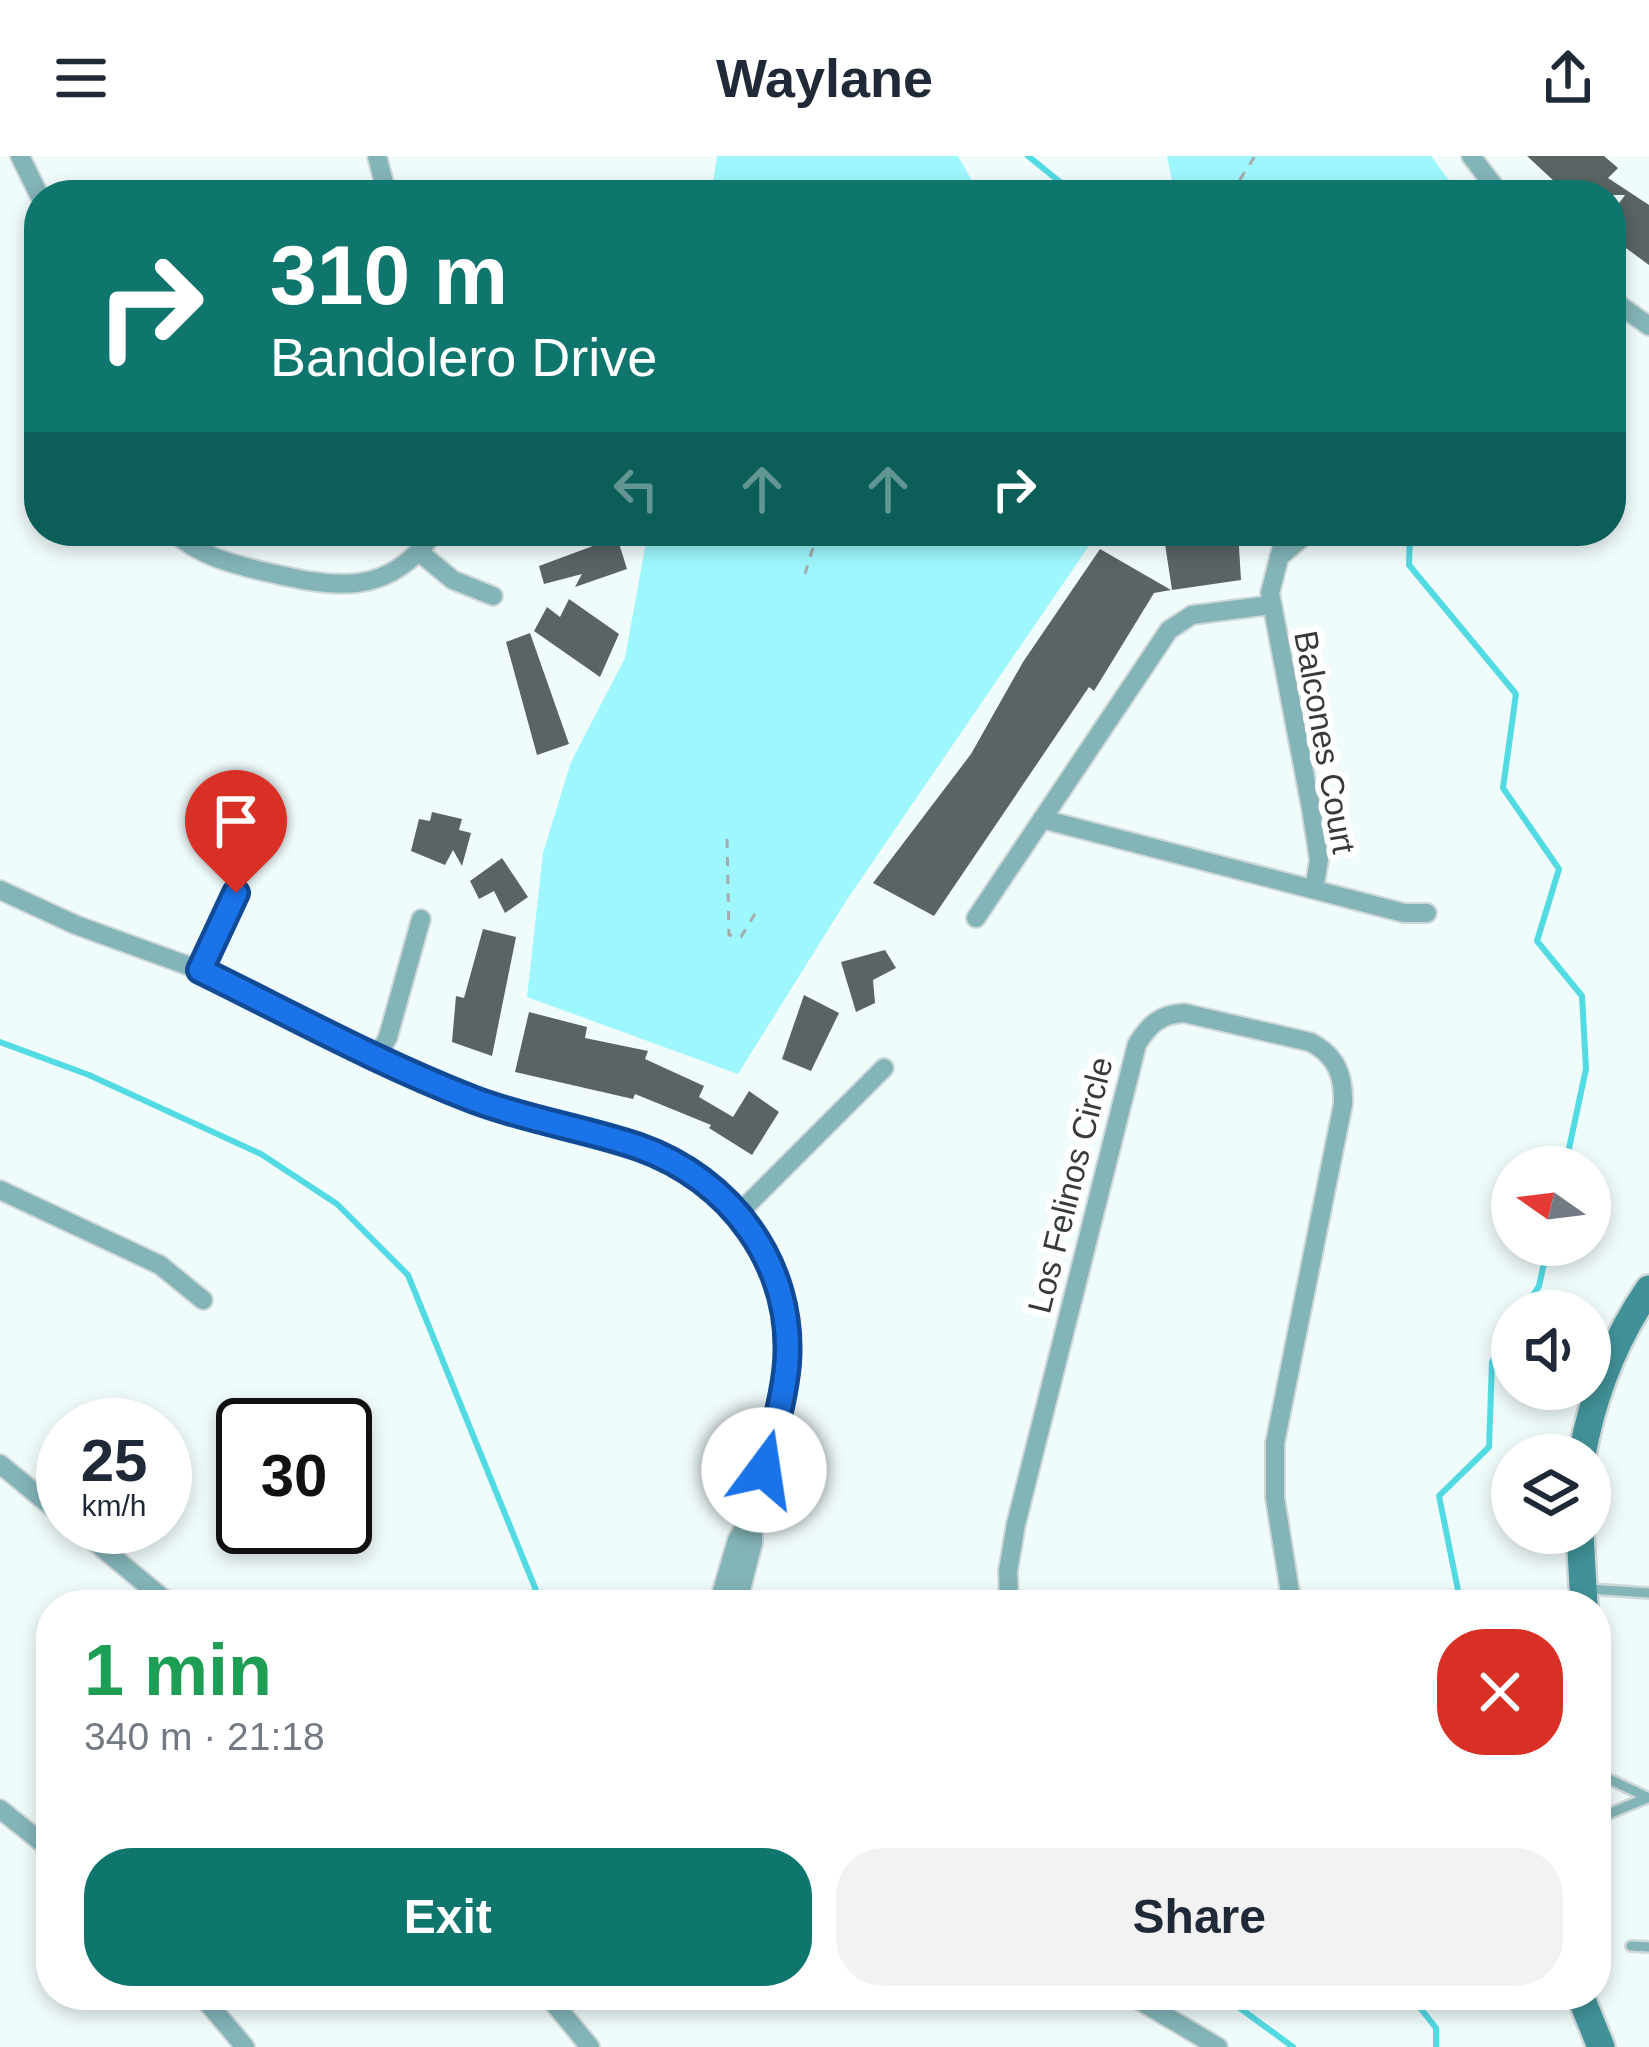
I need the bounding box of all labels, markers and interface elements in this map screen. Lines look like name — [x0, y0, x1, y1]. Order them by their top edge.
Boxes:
icon: menu — [48, 45, 114, 111]
icon: share — [1535, 45, 1601, 111]
text: Waylane — [716, 48, 933, 108]
icon: right — [72, 228, 228, 384]
text: 310 m — [270, 228, 508, 322]
text: Bandolero Drive — [270, 327, 657, 387]
icon: left — [603, 456, 669, 522]
icon: ahead — [729, 456, 795, 522]
icon: ahead — [855, 456, 921, 522]
icon: right — [981, 456, 1047, 522]
street label: Balcones Court — [1287, 628, 1363, 856]
pin — [185, 770, 287, 893]
icon: arrive — [203, 788, 269, 854]
street label: Los Felinos Circle — [1020, 1053, 1120, 1317]
north arrow — [1491, 1146, 1611, 1266]
map controls — [1491, 1146, 1611, 1554]
button: sound — [1491, 1290, 1611, 1410]
speed limit sign: 30 — [216, 1398, 372, 1554]
position arrow — [701, 1407, 827, 1533]
text: 25 — [81, 1427, 147, 1494]
button: layers — [1491, 1434, 1611, 1554]
text: km/h — [81, 1489, 147, 1522]
button: close — [1437, 1629, 1563, 1755]
text: 1 min — [84, 1630, 272, 1710]
text: 340 m · 21:18 — [84, 1715, 325, 1758]
button: Exit — [84, 1848, 812, 1986]
button: Share — [836, 1848, 1563, 1986]

